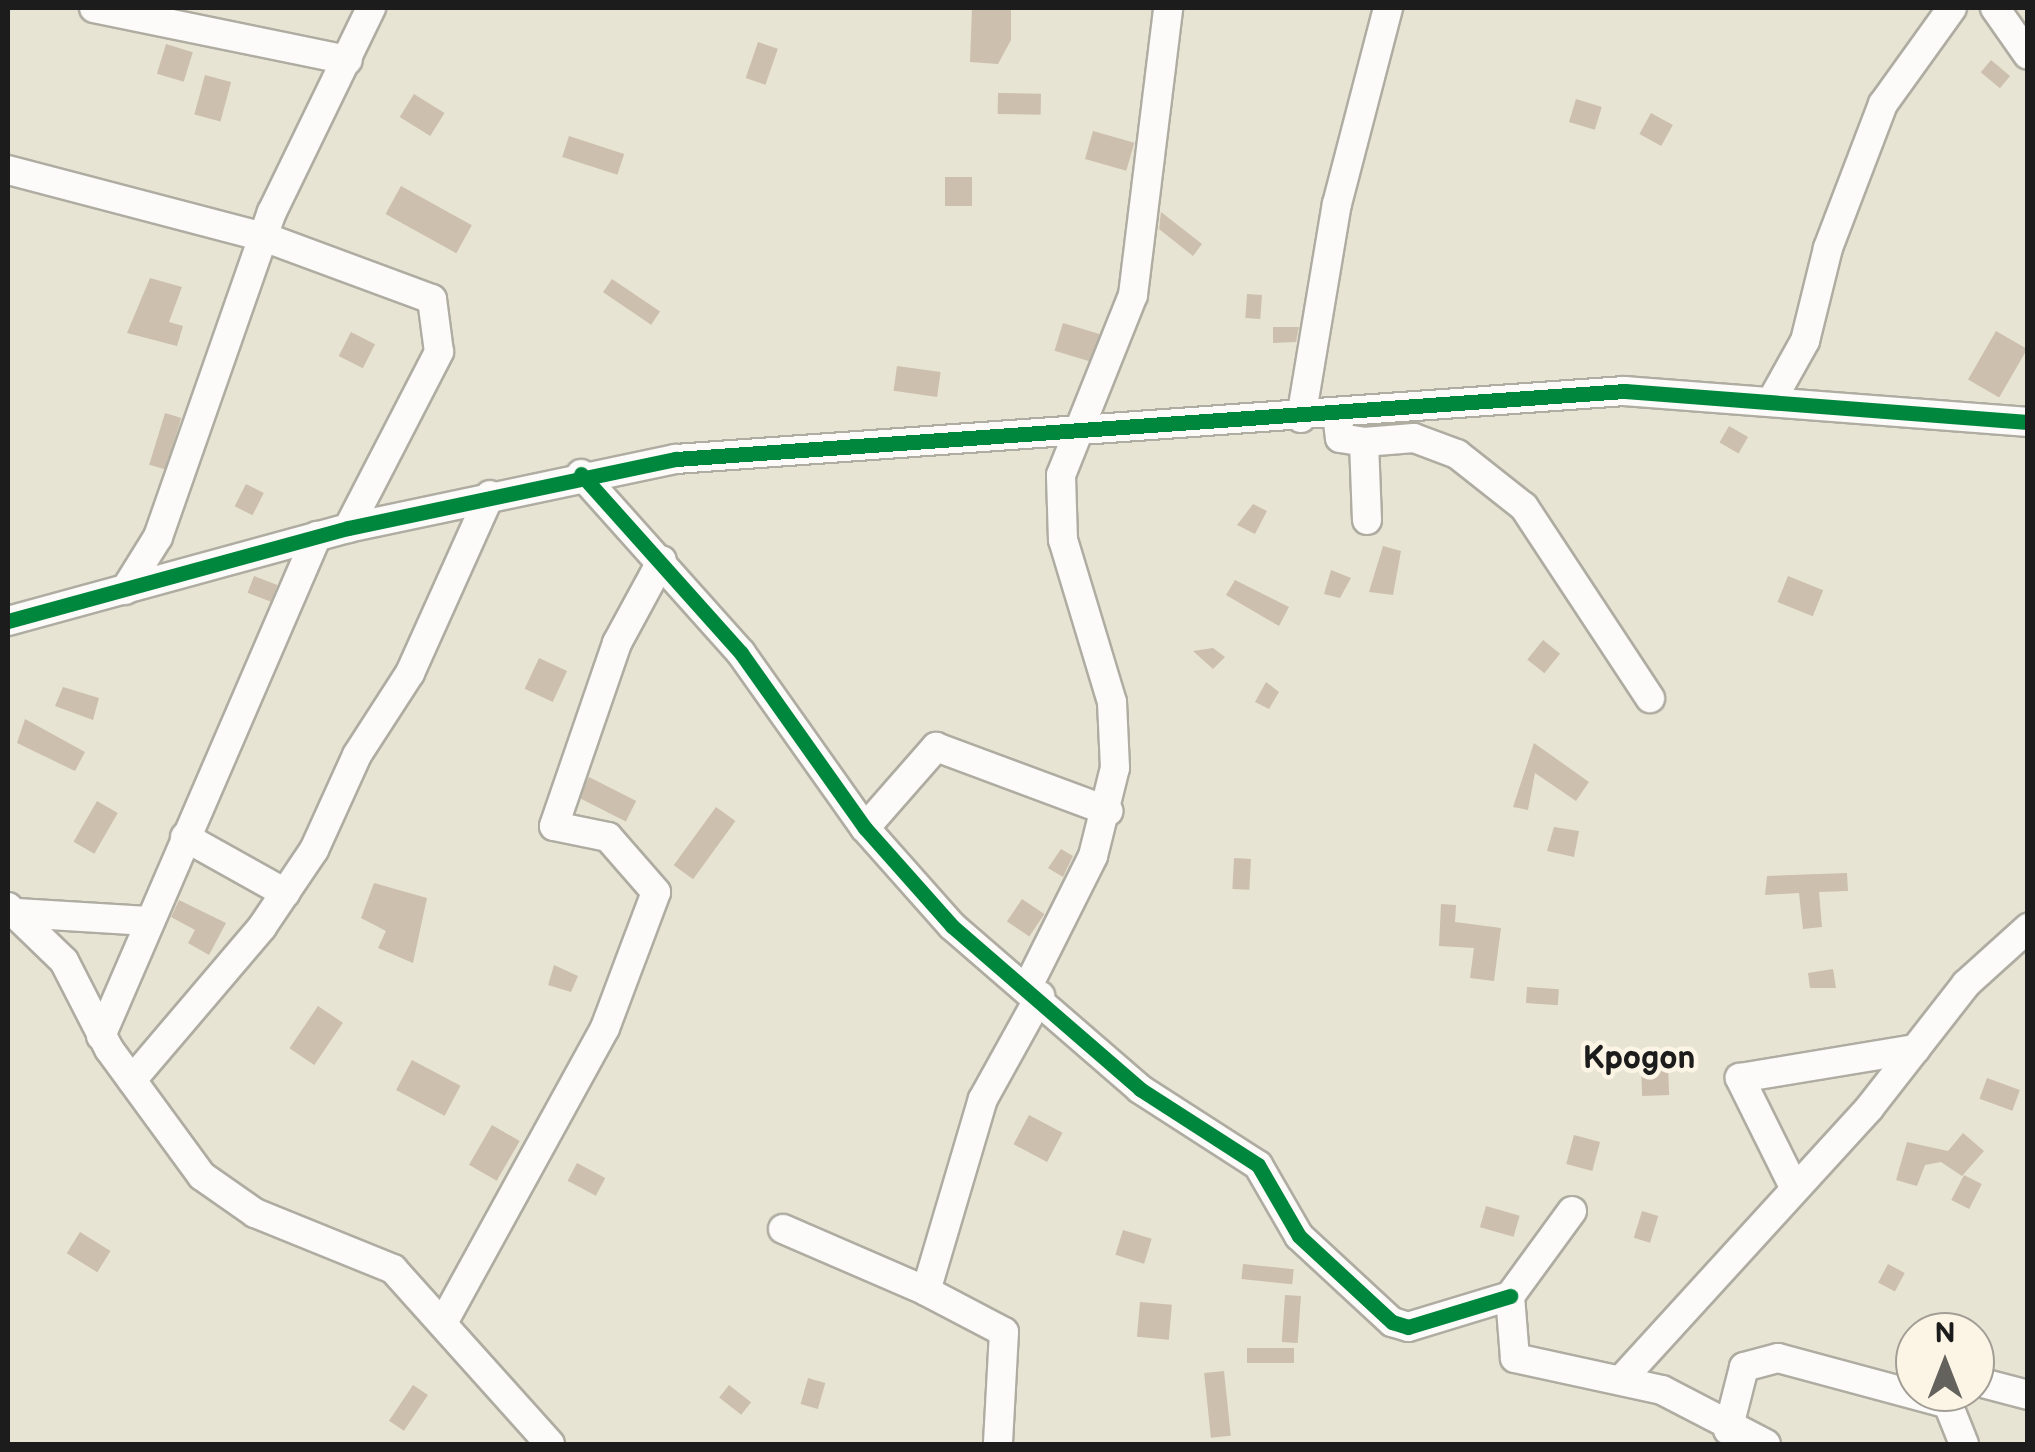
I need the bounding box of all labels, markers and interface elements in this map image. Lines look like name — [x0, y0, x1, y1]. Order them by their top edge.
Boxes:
district label: Kpogon — [1583, 1040, 1695, 1078]
north arrow — [1895, 1312, 1995, 1412]
text: N — [1934, 1317, 1956, 1350]

